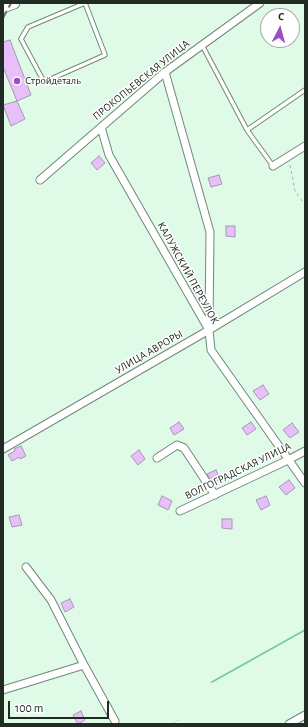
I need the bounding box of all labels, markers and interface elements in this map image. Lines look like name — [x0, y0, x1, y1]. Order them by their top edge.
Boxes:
north arrow — [260, 8, 300, 48]
text: С — [278, 11, 285, 22]
street label: ПРОКОПЬЕВСКАЯ УЛИЦА — [90, 37, 192, 123]
place label: Стройдеталь — [25, 74, 81, 88]
marker: Стройдеталь — [12, 76, 22, 86]
street label: КАЛУЖСКИЙ ПЕРЕУЛОК — [154, 220, 222, 326]
street label: УЛИЦА АВРОРЫ — [113, 327, 185, 377]
street label: ВОЛГОГРАДСКАЯ УЛИЦА — [183, 440, 293, 502]
scale bar — [10, 693, 111, 719]
text: 100 m — [15, 702, 43, 714]

